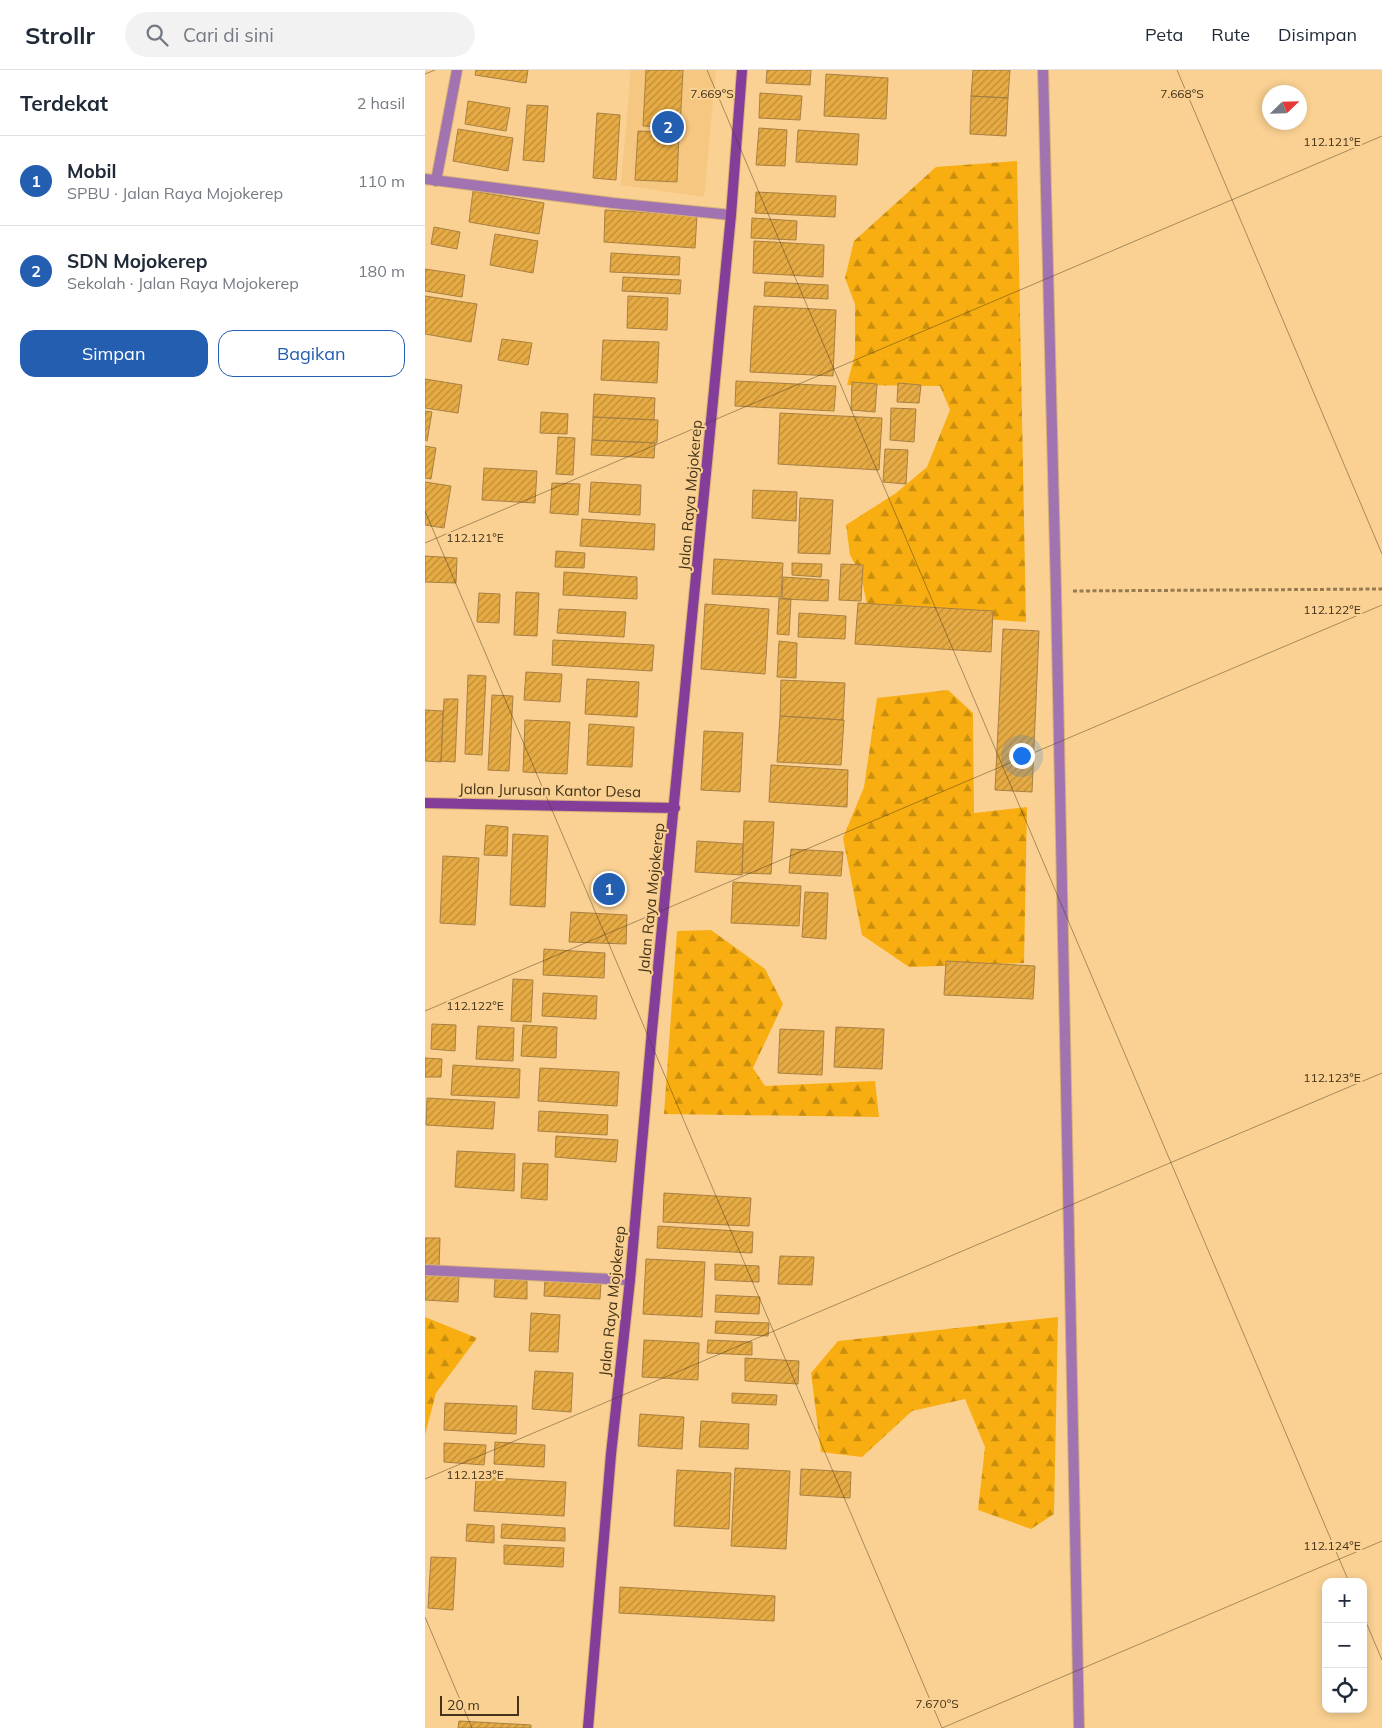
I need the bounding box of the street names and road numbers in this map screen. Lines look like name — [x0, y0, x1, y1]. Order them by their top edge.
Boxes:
street label: Jalan Raya Mojokerep — [674, 419, 706, 571]
street label: Jalan Jurusan Kantor Desa — [459, 779, 641, 801]
street label: Jalan Raya Mojokerep — [634, 822, 668, 974]
street label: Jalan Raya Mojokerep — [595, 1225, 629, 1377]

